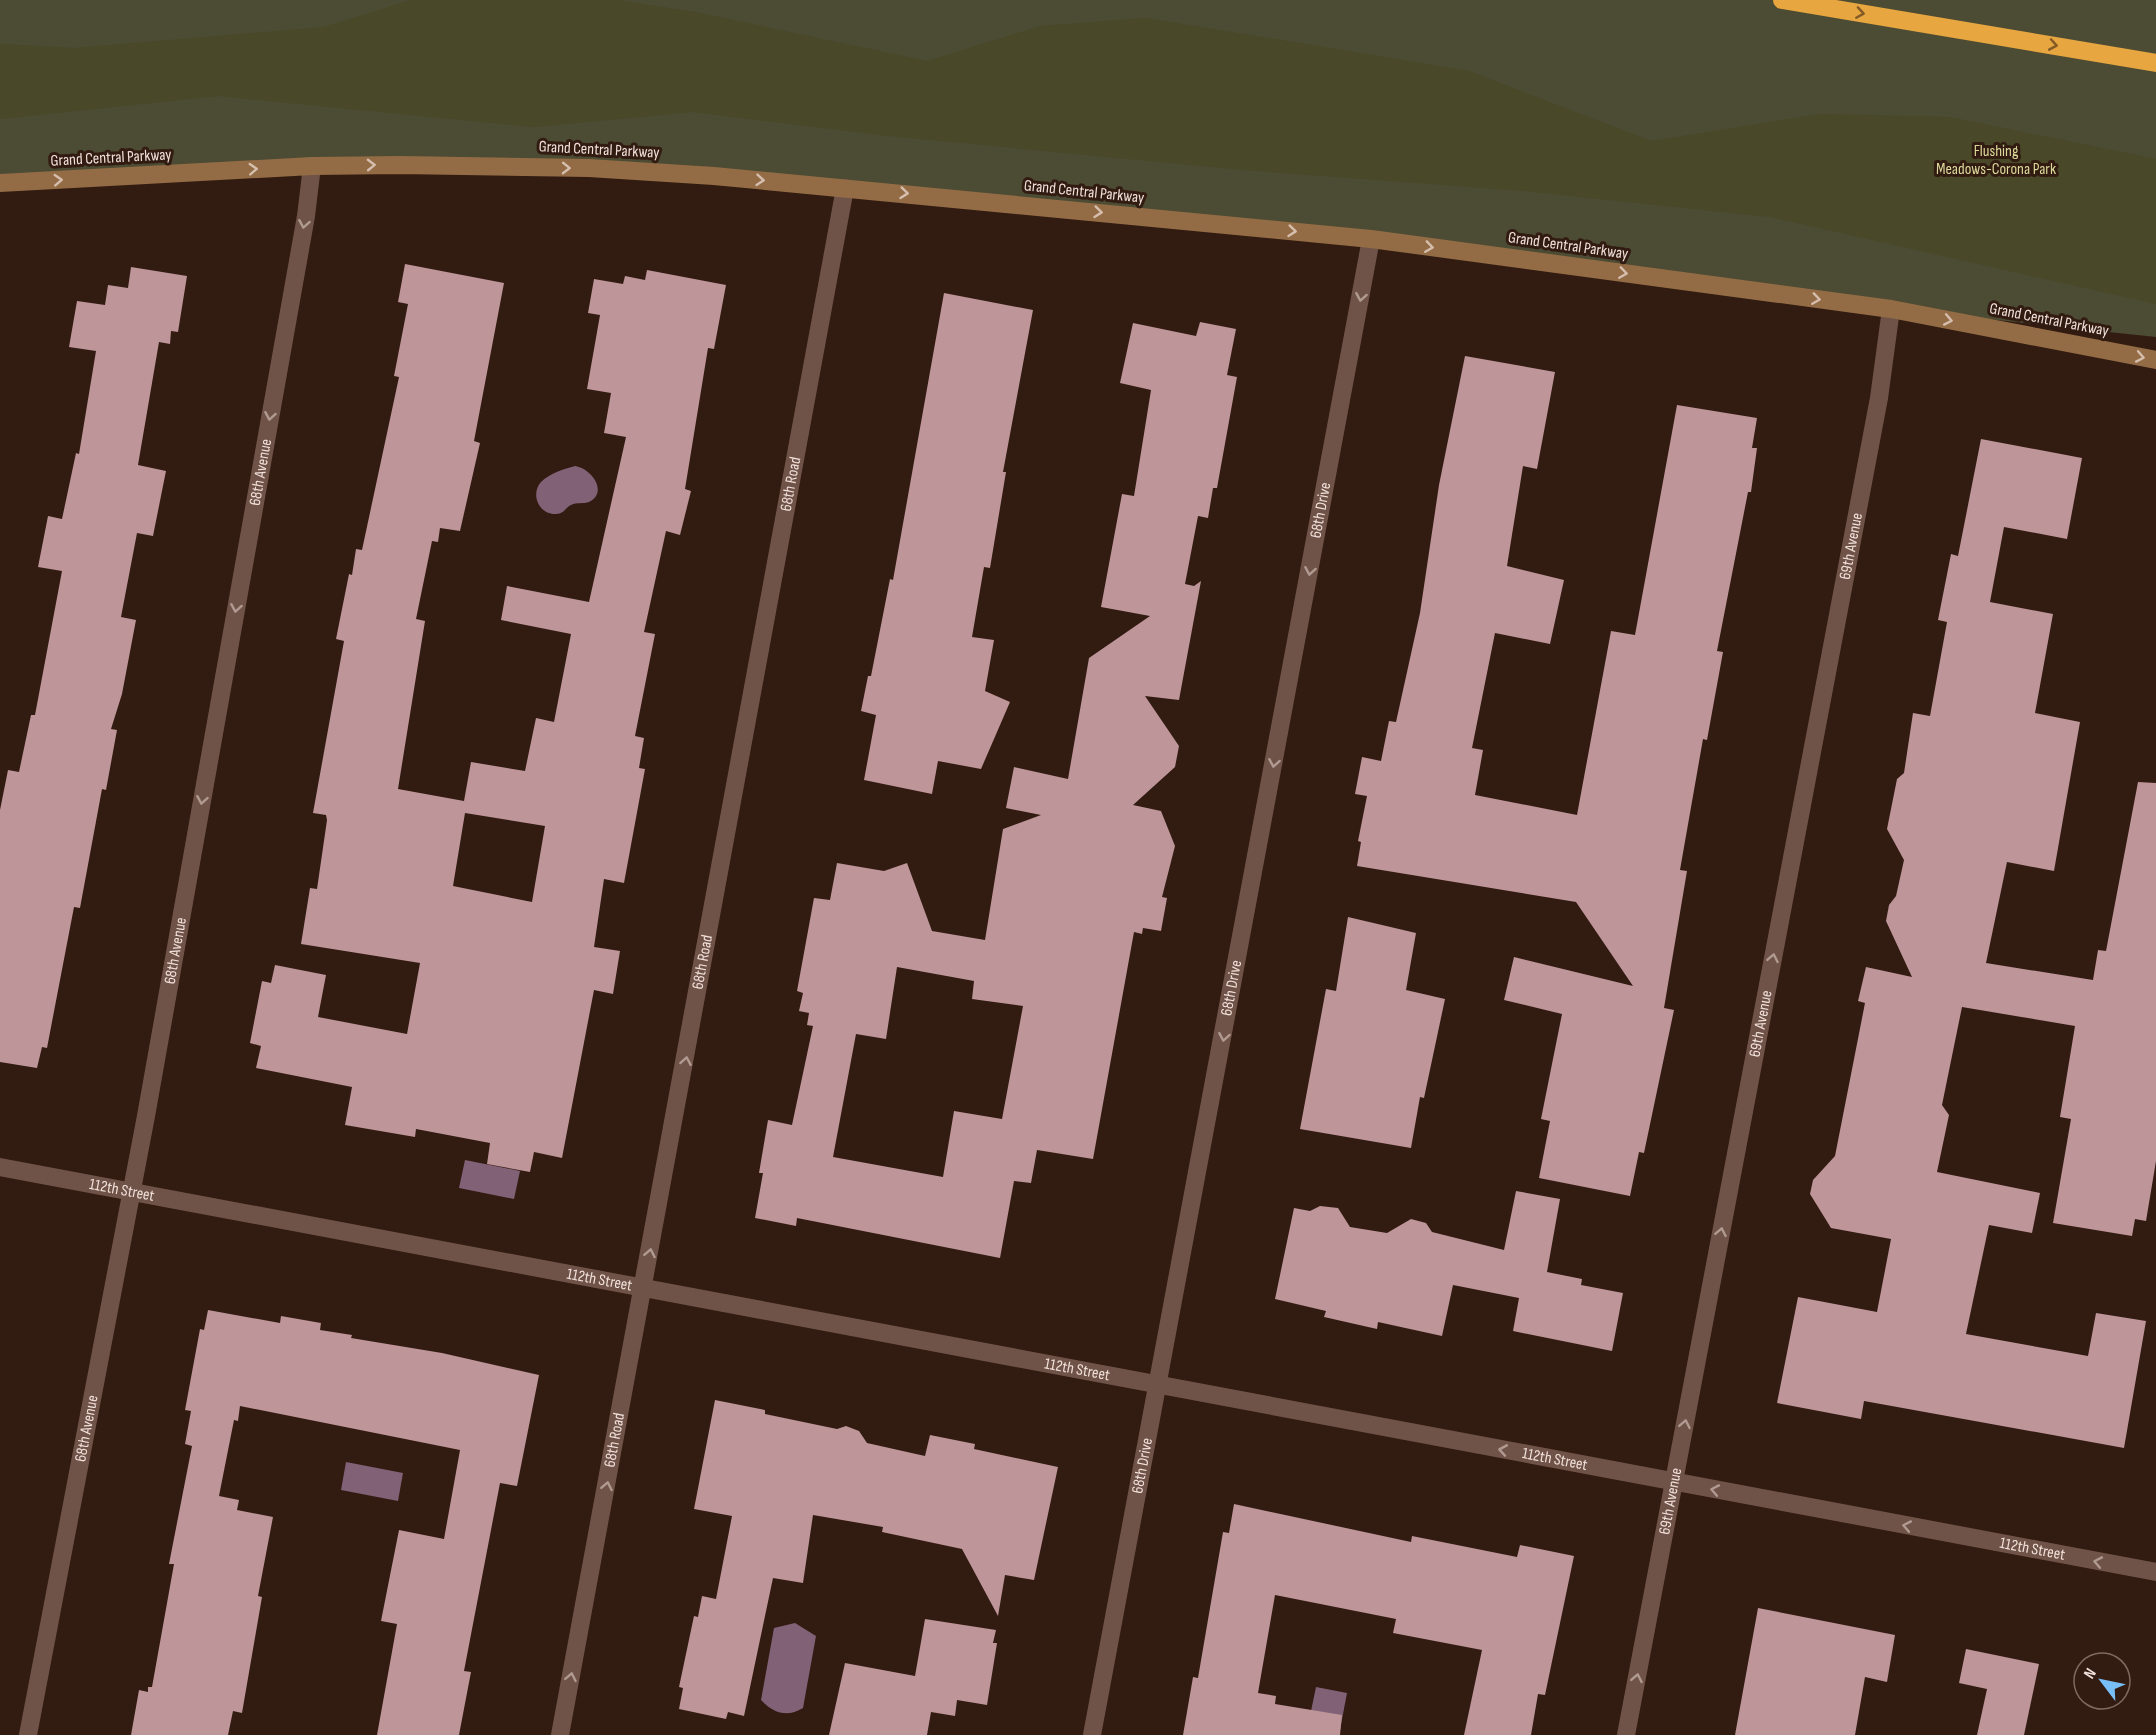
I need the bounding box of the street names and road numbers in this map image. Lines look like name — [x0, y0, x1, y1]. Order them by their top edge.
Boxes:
street label: Grand Central Parkway — [538, 137, 660, 163]
street label: Grand Central Parkway — [50, 145, 172, 171]
street label: Grand Central Parkway — [1023, 176, 1145, 208]
street label: Grand Central Parkway — [1507, 228, 1629, 264]
street label: Grand Central Parkway — [1988, 299, 2110, 341]
street label: 68th Avenue — [245, 437, 276, 507]
street label: 68th Road — [776, 455, 805, 513]
street label: 68th Drive — [1306, 481, 1335, 540]
street label: 69th Avenue — [1835, 511, 1867, 581]
street label: 68th Avenue — [160, 916, 191, 986]
street label: 68th Road — [688, 933, 717, 991]
street label: 68th Drive — [1217, 958, 1246, 1017]
street label: 69th Avenue — [1745, 989, 1776, 1059]
street label: 112th Street — [88, 1174, 156, 1205]
street label: 112th Street — [565, 1264, 634, 1295]
street label: 112th Street — [1043, 1354, 1112, 1385]
street label: 68th Avenue — [71, 1394, 102, 1463]
street label: 68th Road — [600, 1411, 629, 1469]
street label: 68th Drive — [1128, 1436, 1157, 1495]
street label: 112th Street — [1521, 1444, 1589, 1475]
street label: 69th Avenue — [1655, 1466, 1686, 1536]
street label: 112th Street — [1998, 1533, 2067, 1564]

